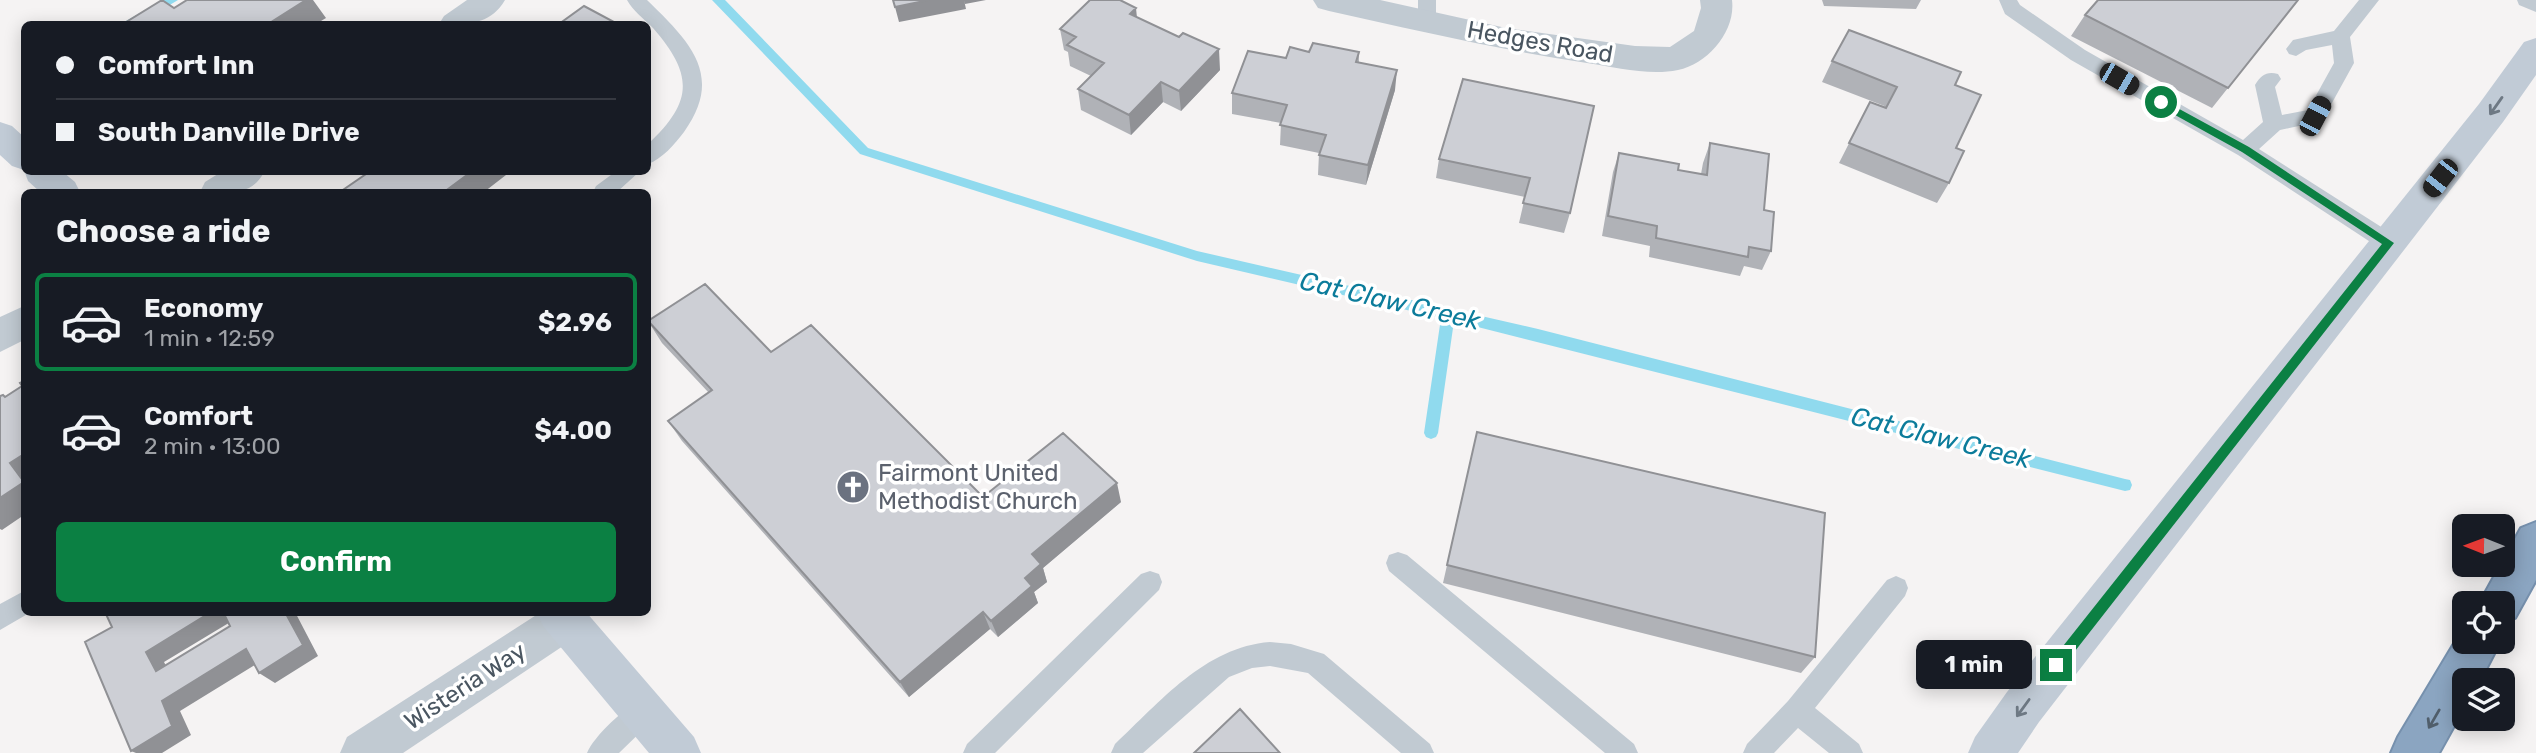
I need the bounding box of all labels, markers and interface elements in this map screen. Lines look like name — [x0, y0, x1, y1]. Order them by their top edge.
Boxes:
street label: Hedges Road — [1465, 15, 1615, 69]
text: Comfort Inn — [98, 50, 254, 81]
car — [2096, 59, 2143, 99]
route start — [2145, 86, 2177, 118]
car — [2296, 93, 2335, 139]
one-way arrow — [2489, 96, 2503, 115]
text: South Danville Drive — [98, 117, 360, 148]
car — [2419, 155, 2462, 201]
text: Choose a ride — [56, 212, 270, 250]
water label: Cat Claw Creek — [1297, 265, 1484, 337]
icon: car — [60, 291, 123, 354]
text: Economy — [144, 293, 263, 324]
text: $2.96 — [538, 307, 612, 338]
text: 1 min · 12:59 — [144, 324, 275, 352]
icon: car — [60, 399, 123, 462]
text: Comfort — [144, 401, 253, 432]
water label: Cat Claw Creek — [1848, 401, 2035, 475]
text: $4.00 — [535, 415, 612, 446]
text: 2 min · 13:00 — [144, 432, 281, 460]
place label: Fairmont United Methodist Church — [878, 459, 1078, 515]
church icon: Fairmont United Methodist Church — [834, 468, 872, 506]
north arrow — [2452, 514, 2515, 578]
map controls — [2452, 514, 2515, 731]
button: Confirm — [56, 522, 616, 602]
button: locate — [2452, 591, 2515, 654]
street label: Wisteria Way — [399, 636, 531, 736]
callout: 1 min — [1916, 640, 2032, 690]
route end — [2040, 649, 2072, 681]
text: 1 min — [1945, 650, 2003, 678]
button: layers — [2452, 668, 2515, 731]
one-way arrow — [2015, 699, 2030, 717]
one-way arrow — [2427, 708, 2440, 729]

